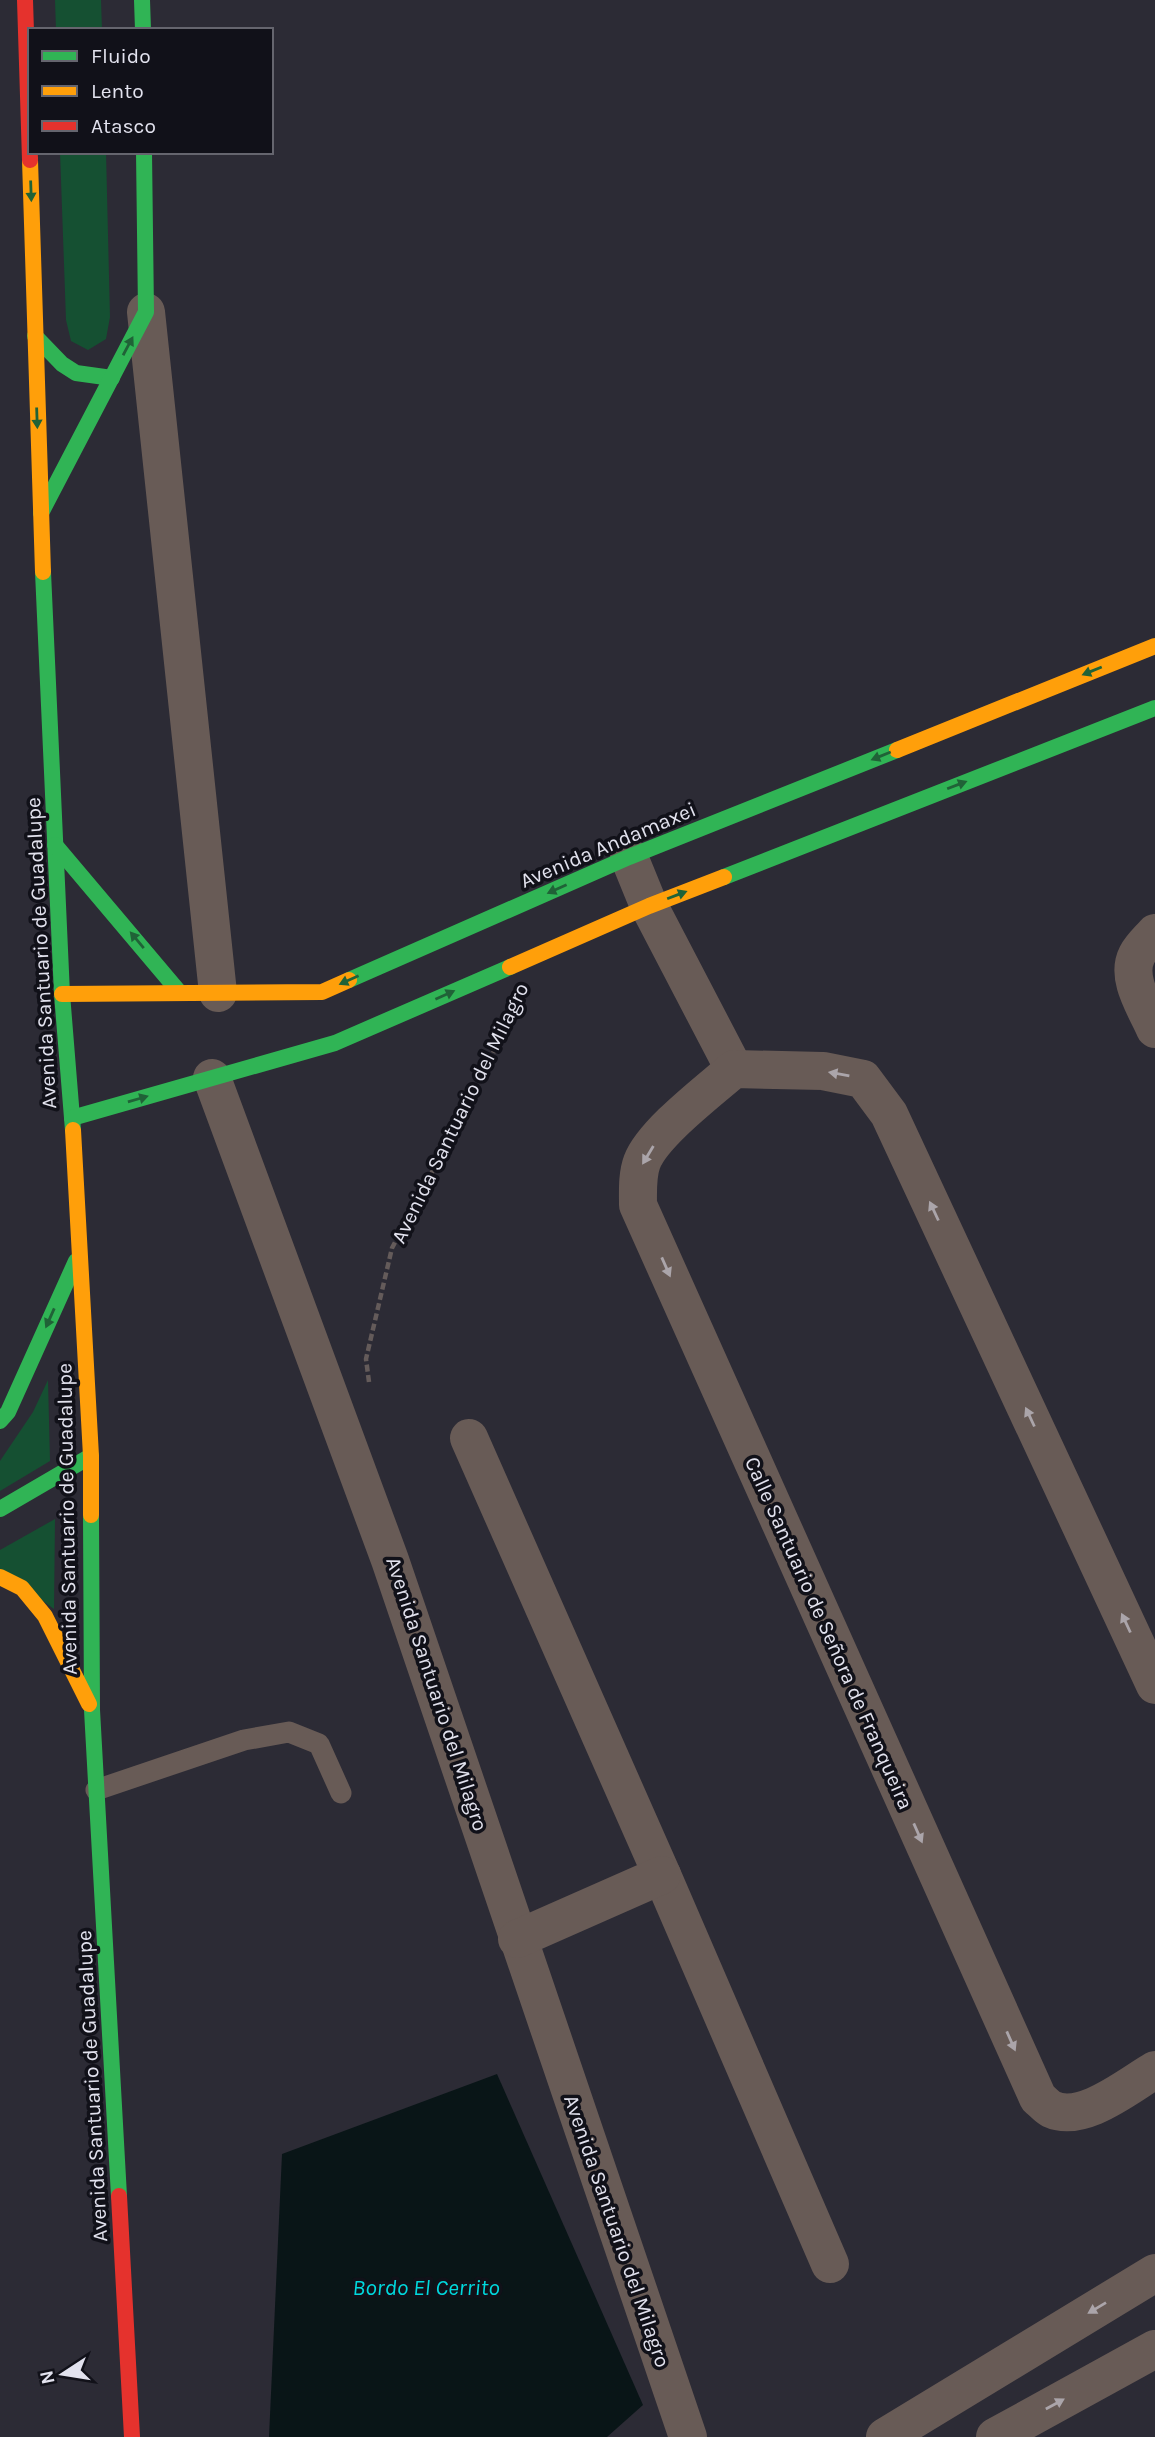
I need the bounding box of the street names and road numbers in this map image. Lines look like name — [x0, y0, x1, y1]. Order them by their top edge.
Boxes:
street label: Avenida Santuario de Guadalupe — [21, 797, 61, 1109]
street label: Avenida Andamaxei — [517, 797, 699, 893]
street label: Avenida Santuario del Milagro — [386, 979, 534, 1247]
street label: Avenida Santuario de Guadalupe — [52, 1363, 82, 1675]
street label: Calle Santuario de Señora de Franqueira — [740, 1453, 918, 1813]
street label: Avenida Santuario del Milagro — [381, 1554, 493, 1834]
street label: Avenida Santuario de Guadalupe — [72, 1930, 112, 2242]
street label: Avenida Santuario del Milagro — [559, 2092, 675, 2370]

